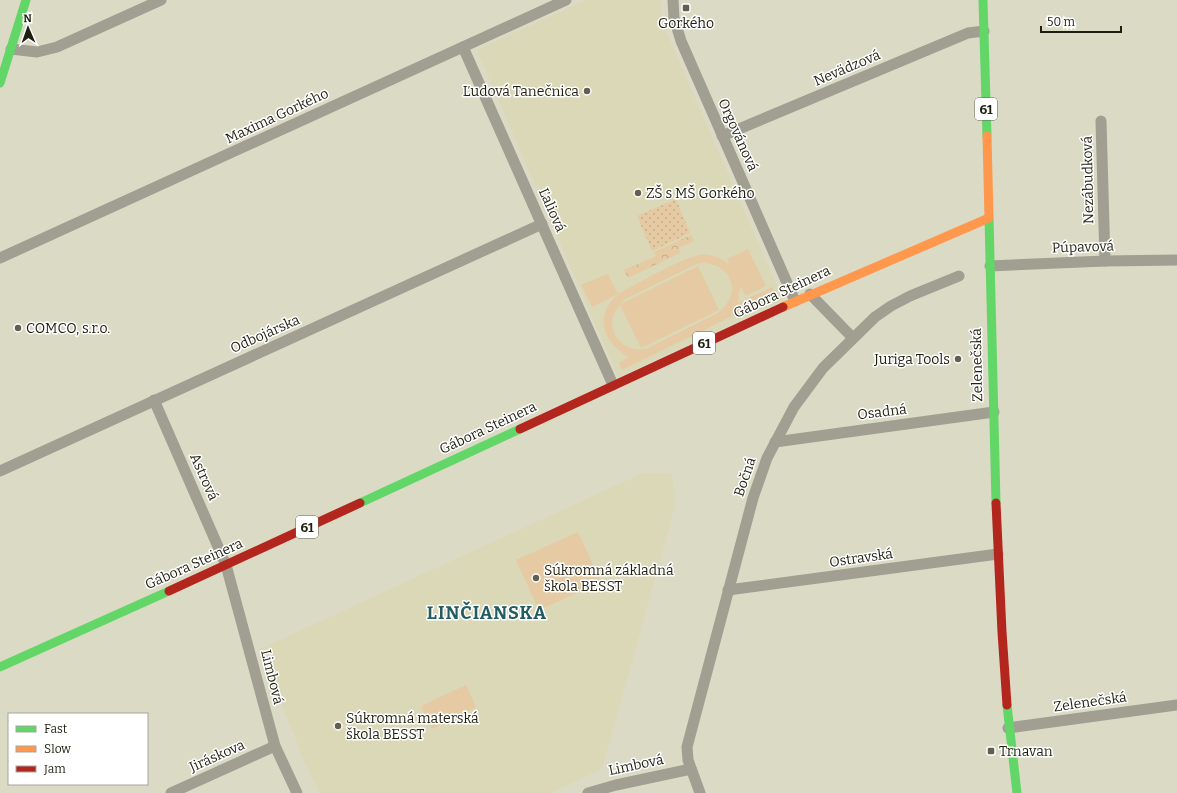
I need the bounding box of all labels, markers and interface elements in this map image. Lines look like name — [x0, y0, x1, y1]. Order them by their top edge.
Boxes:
marker: Gorkého — [681, 3, 691, 13]
north arrow — [8, 8, 48, 48]
scale bar — [1041, 8, 1121, 34]
text: N — [23, 12, 33, 25]
place label: Gorkého — [658, 15, 714, 32]
text: 50 m — [1047, 15, 1076, 29]
street label: Nevädzová — [811, 46, 883, 90]
place label: Ľudová Tanečnica — [463, 83, 579, 100]
street label: Maxima Gorkého — [223, 85, 331, 147]
marker: Ľudová Tanečnica — [582, 86, 592, 96]
street label: Orgovánová — [714, 96, 762, 174]
road number: 61 — [975, 98, 997, 120]
street label: Nezábudková — [1079, 136, 1097, 224]
place label: ZŠ s MŠ Gorkého — [646, 184, 755, 202]
street label: Ľaliová — [535, 185, 569, 235]
marker: ZŠ s MŠ Gorkého — [633, 188, 643, 198]
street label: Púpavová — [1052, 237, 1115, 257]
street label: Gábora Steinera — [731, 262, 833, 322]
street label: Odbojárska — [228, 311, 303, 357]
place label: COMCO, s.r.o. — [26, 320, 110, 337]
marker: COMCO, s.r.o. — [13, 323, 23, 333]
street label: Zelenečská — [968, 328, 986, 402]
road number: 61 — [693, 332, 715, 354]
place label: Juriga Tools — [873, 351, 950, 368]
marker: Juriga Tools — [953, 354, 963, 364]
street label: Gábora Steinera — [437, 398, 539, 458]
street label: Osadná — [856, 401, 908, 423]
street label: Astrová — [186, 451, 222, 504]
street label: Bočná — [730, 455, 760, 499]
road number: 61 — [296, 516, 318, 538]
street label: Gábora Steinera — [143, 535, 246, 593]
street label: Ostravská — [828, 545, 894, 571]
place label: Súkromná základná škola BESST — [544, 562, 674, 595]
marker: Súkromná základná škola BESST — [531, 573, 541, 583]
district label: LINČIANSKA — [427, 601, 547, 624]
street label: Limbová — [257, 648, 287, 706]
street label: Zelenečská — [1052, 688, 1128, 716]
place label: Súkromná materská škola BESST — [346, 710, 479, 743]
legend — [8, 713, 148, 785]
marker: Súkromná materská škola BESST — [333, 721, 343, 731]
text: Fast — [44, 722, 68, 736]
street label: Jiráskova — [186, 736, 248, 776]
text: Slow — [44, 742, 71, 756]
place label: Trnavan — [999, 743, 1053, 760]
marker: Trnavan — [986, 746, 996, 756]
street label: Limbová — [607, 751, 665, 779]
text: Jam — [43, 762, 66, 776]

